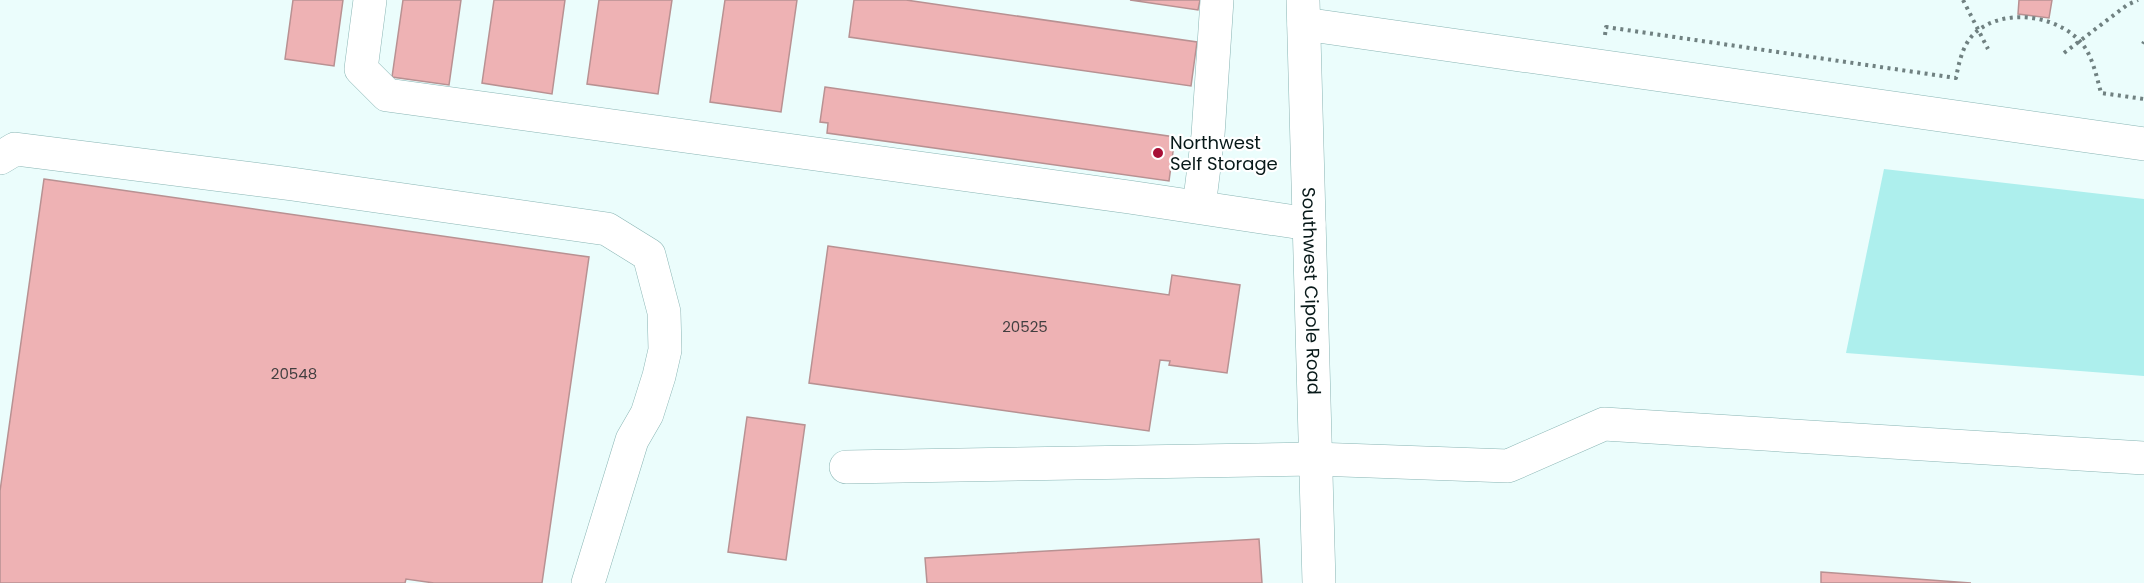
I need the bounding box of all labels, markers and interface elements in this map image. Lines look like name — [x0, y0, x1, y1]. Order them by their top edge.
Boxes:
place label: Northwest Self Storage — [1170, 130, 1278, 176]
marker: Northwest Self Storage — [1151, 146, 1165, 160]
street label: Southwest Cipole Road — [1296, 187, 1327, 395]
house number: 20525 — [1002, 316, 1048, 337]
house number: 20548 — [271, 363, 317, 384]

